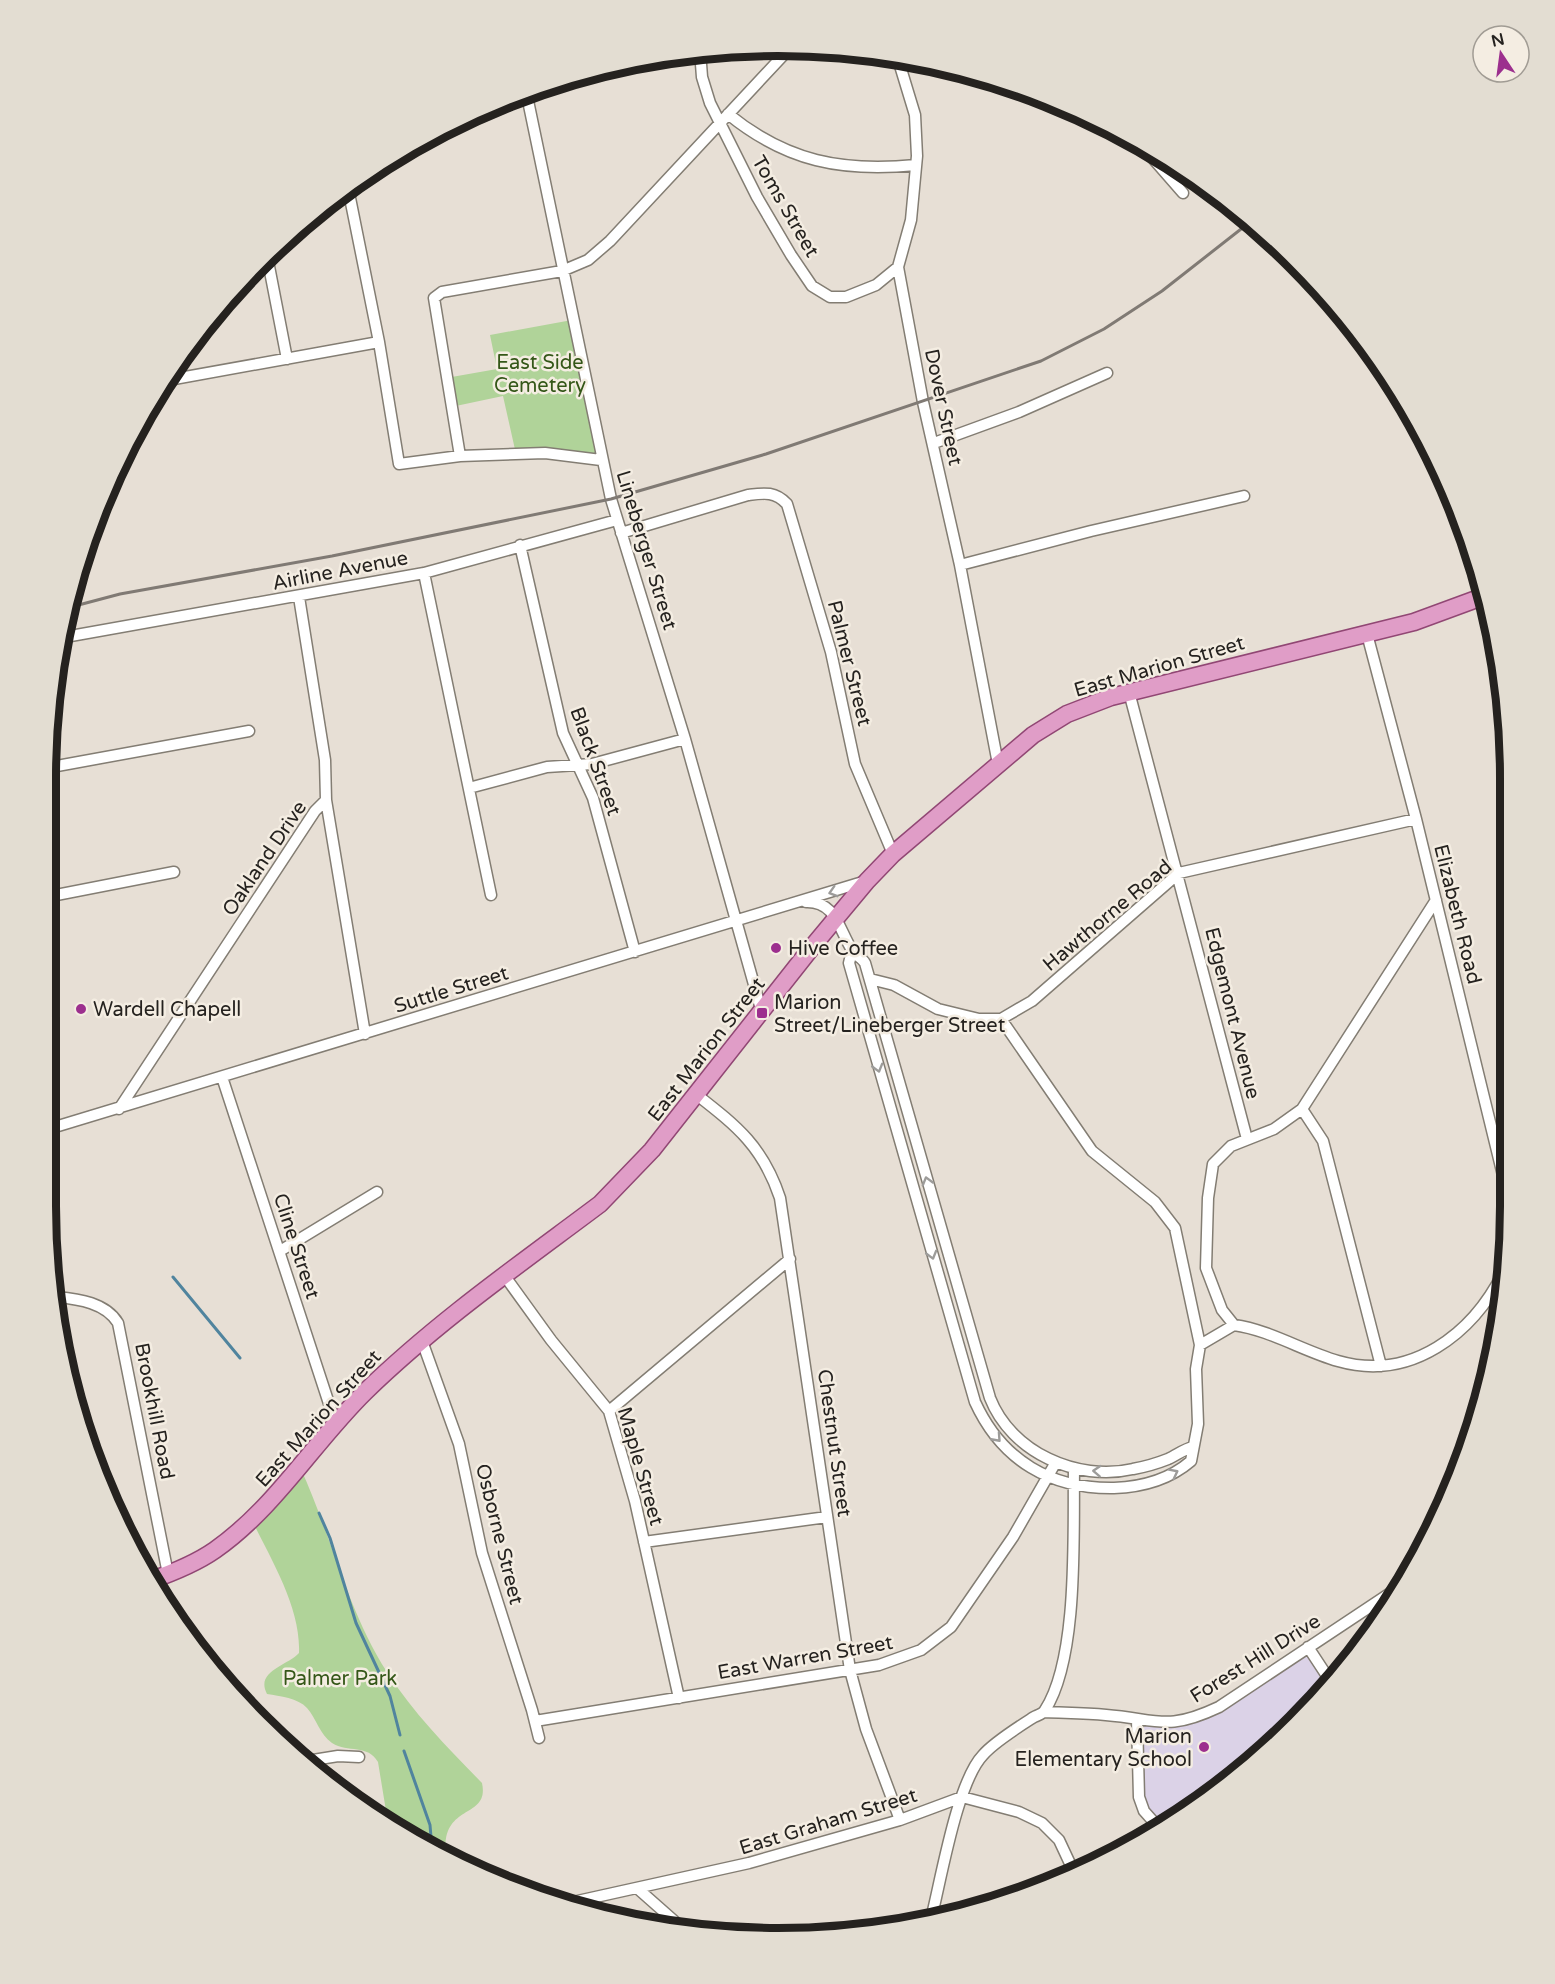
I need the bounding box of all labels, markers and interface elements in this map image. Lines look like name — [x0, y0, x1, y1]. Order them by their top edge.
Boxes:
north arrow — [1471, 24, 1531, 84]
text: N — [1489, 29, 1506, 52]
street label: Toms Street — [746, 151, 824, 262]
street label: Dover Street — [919, 347, 967, 468]
park label: East Side Cemetery — [494, 351, 586, 398]
street label: Lineberger Street — [610, 468, 682, 633]
street label: Airline Avenue — [270, 546, 410, 596]
street label: Palmer Street — [822, 598, 876, 729]
street label: East Marion Street — [1071, 631, 1248, 703]
street label: Black Street — [564, 704, 626, 819]
street label: Oakland Drive — [218, 796, 312, 921]
street label: Elizabeth Road — [1428, 842, 1486, 987]
street label: Hawthorne Road — [1038, 855, 1177, 977]
one-way arrow — [828, 885, 839, 897]
street label: Edgemont Avenue — [1199, 925, 1265, 1101]
place label: Hive Coffee — [788, 937, 898, 961]
marker: Hive Coffee — [769, 941, 783, 955]
street label: Suttle Street — [391, 961, 512, 1019]
street label: East Marion Street — [643, 973, 771, 1126]
place label: Marion Street/Lineberger Street — [774, 991, 1006, 1038]
place label: Wardell Chapell — [93, 998, 241, 1022]
marker: Wardell Chapell — [74, 1002, 88, 1016]
marker: Marion Street/Lineberger Street — [755, 1006, 769, 1020]
one-way arrow — [871, 1062, 883, 1073]
one-way arrow — [922, 1176, 934, 1187]
street label: Cline Street — [268, 1190, 325, 1303]
one-way arrow — [925, 1250, 938, 1260]
street label: Brookhill Road — [129, 1341, 179, 1482]
street label: East Marion Street — [251, 1345, 387, 1492]
street label: Chestnut Street — [812, 1368, 856, 1519]
street label: Maple Street — [612, 1404, 668, 1528]
one-way arrow — [990, 1431, 1001, 1441]
street label: Osborne Street — [470, 1461, 528, 1607]
one-way arrow — [1093, 1464, 1102, 1477]
one-way arrow — [1167, 1468, 1178, 1480]
street label: Forest Hill Drive — [1186, 1609, 1325, 1708]
street label: East Warren Street — [716, 1631, 895, 1685]
park label: Palmer Park — [283, 1667, 397, 1691]
place label: Marion Elementary School — [1014, 1725, 1192, 1772]
marker: Marion Elementary School — [1197, 1740, 1211, 1754]
street label: East Graham Street — [737, 1783, 920, 1860]

